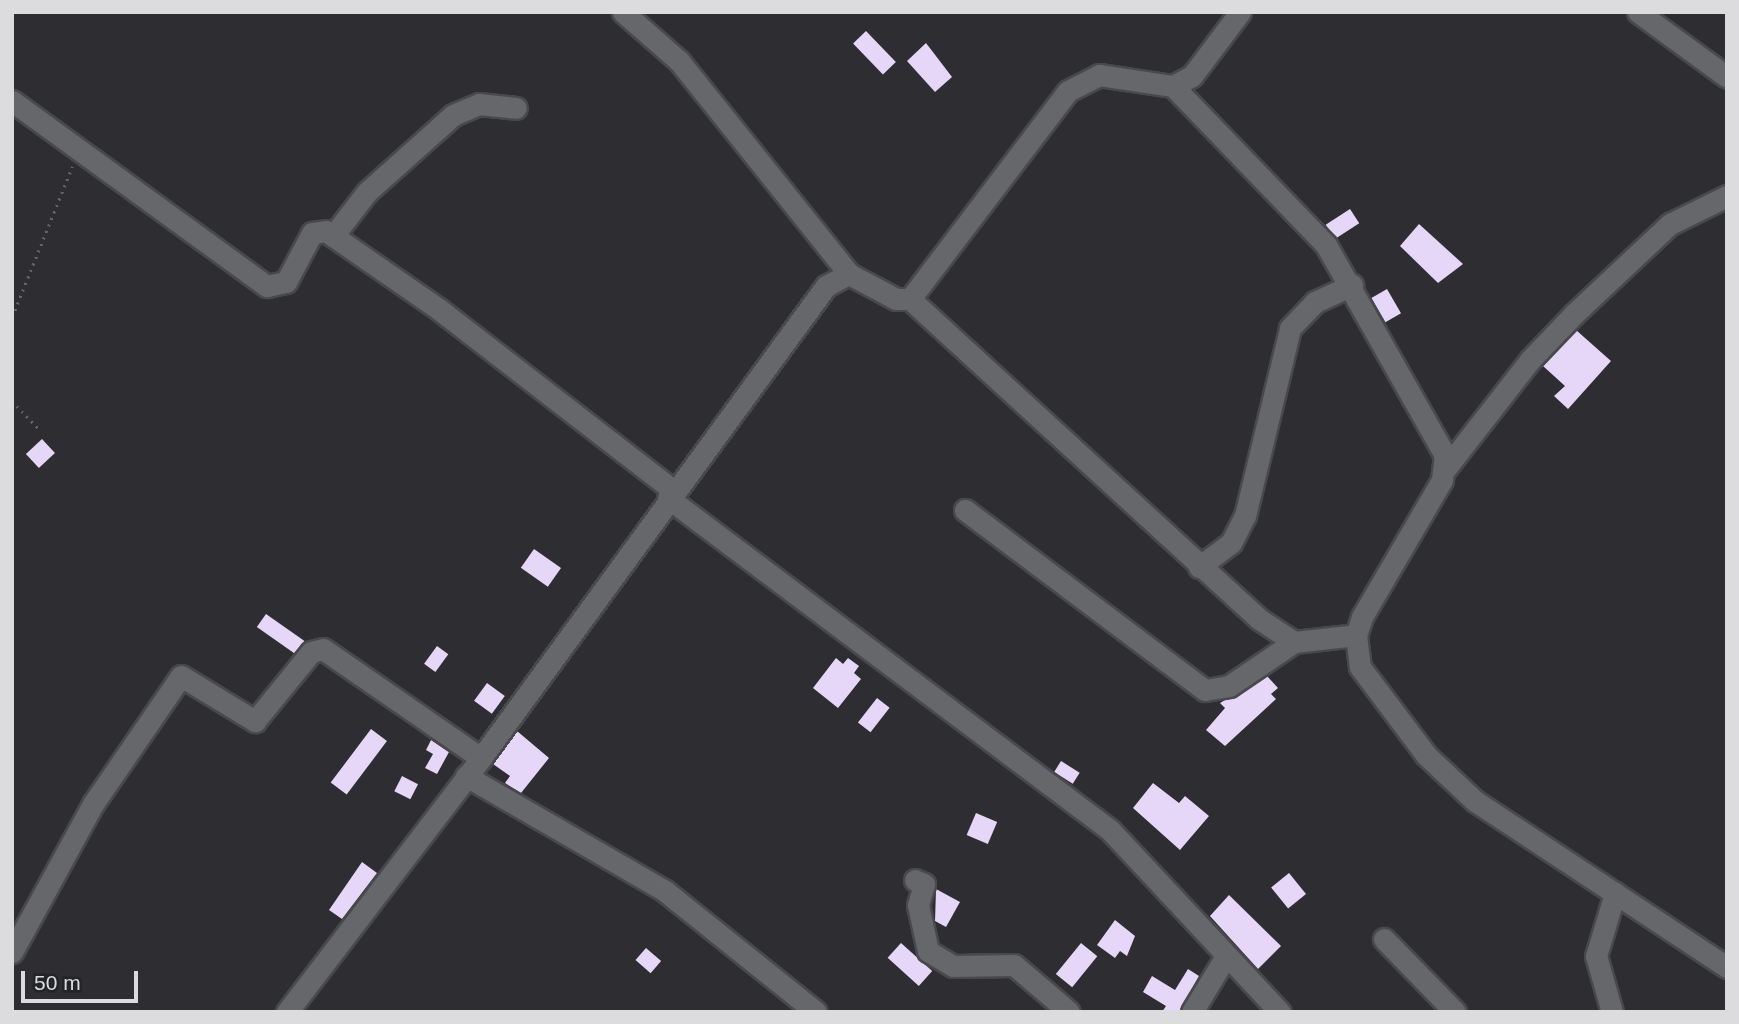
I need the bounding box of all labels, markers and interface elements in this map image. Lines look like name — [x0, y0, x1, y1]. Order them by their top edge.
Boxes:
scale bar — [24, 958, 142, 1002]
text: 50 m — [34, 971, 81, 994]

